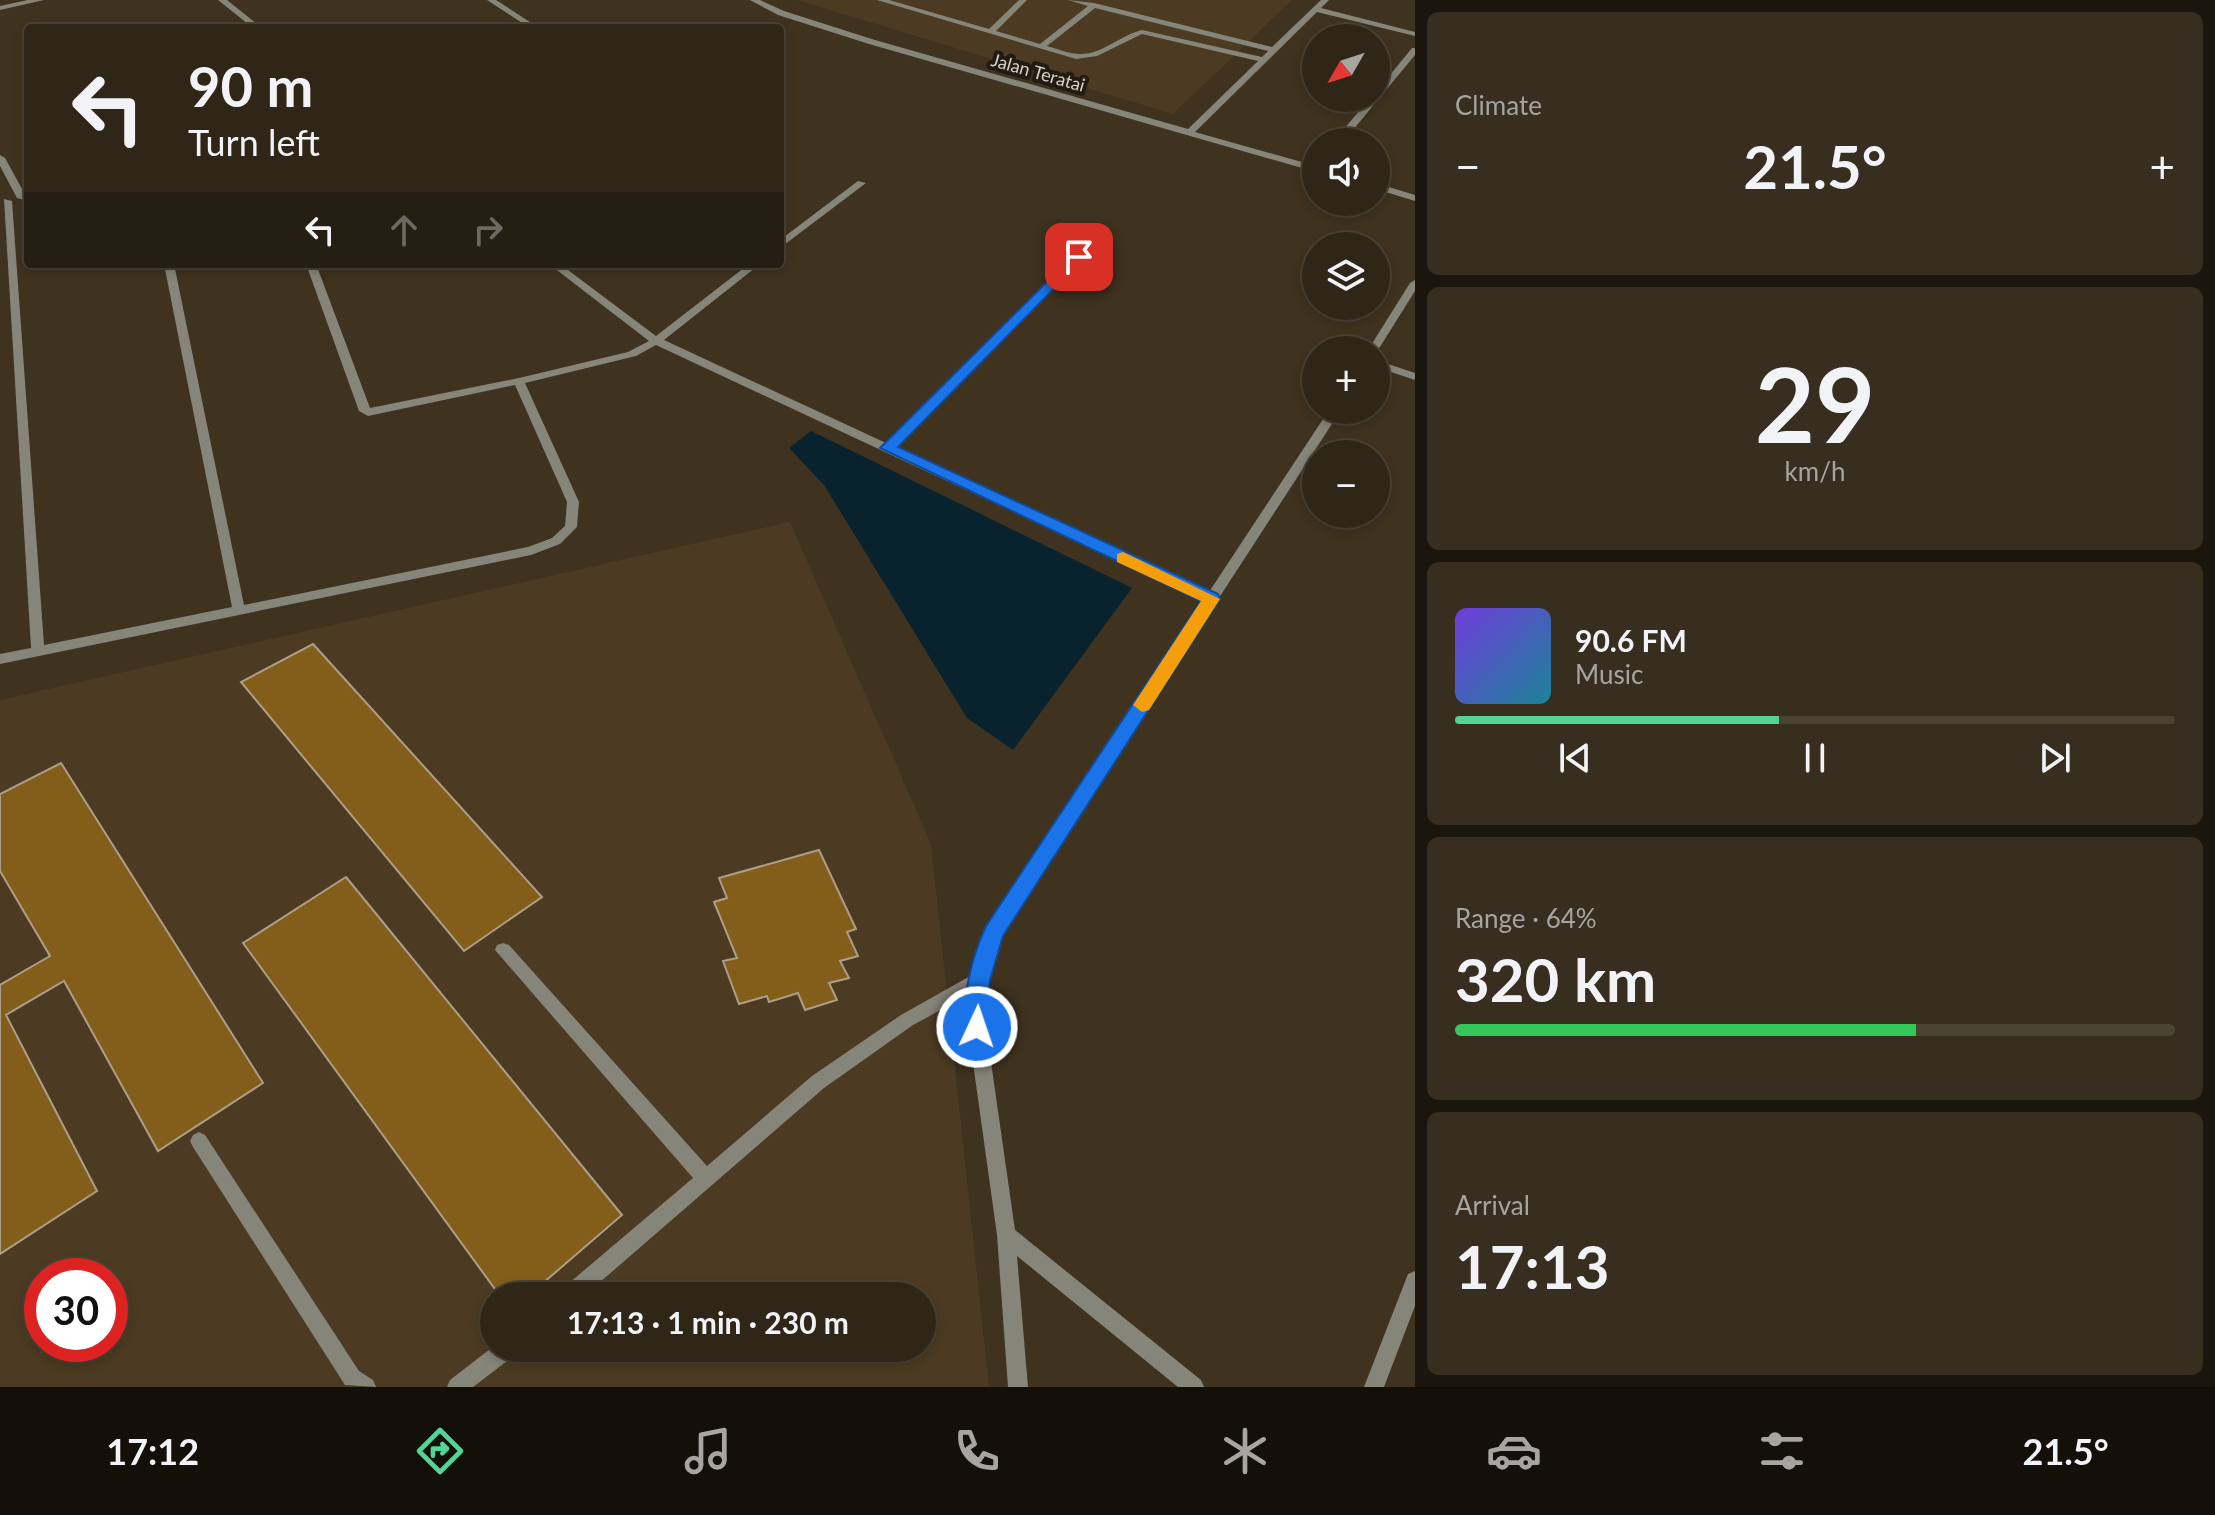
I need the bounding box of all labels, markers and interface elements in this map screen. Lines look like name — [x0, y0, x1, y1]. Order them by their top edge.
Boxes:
north arrow — [1302, 24, 1390, 112]
map controls — [1302, 24, 1390, 528]
street label: Jalan Teratai — [989, 48, 1088, 96]
text: 90 m — [188, 52, 313, 119]
icon: left — [56, 56, 160, 160]
text: Climate — [1455, 89, 1542, 121]
text: Turn left — [188, 120, 320, 164]
button: sound — [1302, 128, 1390, 216]
text: 21.5° — [1743, 130, 1887, 202]
text: − — [1455, 140, 1481, 192]
text: + — [2149, 140, 2175, 192]
icon: left — [298, 208, 342, 252]
icon: ahead — [382, 208, 426, 252]
icon: right — [466, 208, 510, 252]
pin — [1045, 223, 1113, 291]
button: layers — [1302, 232, 1390, 320]
icon: arrive — [1057, 235, 1101, 279]
button: + — [1302, 336, 1390, 424]
text: 29 — [1755, 340, 1875, 465]
button: − — [1302, 440, 1390, 528]
text: km/h — [1785, 455, 1845, 487]
text: 90.6 FM — [1575, 622, 1687, 658]
text: Music — [1575, 658, 1643, 690]
icon: previous — [1553, 736, 1597, 780]
icon: pause — [1793, 736, 1837, 780]
icon: next — [2033, 736, 2077, 780]
text: Range · 64% — [1455, 902, 1597, 934]
text: 320 km — [1455, 943, 1656, 1015]
position arrow — [935, 985, 1019, 1069]
text: Arrival — [1455, 1189, 1530, 1221]
text: 17:13 — [1455, 1230, 1610, 1302]
speed limit sign: 30 — [24, 1258, 128, 1362]
text: 17:13 · 1 min · 230 m — [567, 1304, 849, 1340]
icon: directions — [412, 1423, 468, 1479]
icon: music — [680, 1423, 736, 1479]
icon: phone — [949, 1423, 1005, 1479]
icon: climate — [1217, 1423, 1273, 1479]
icon: car — [1486, 1423, 1542, 1479]
icon: filters — [1754, 1423, 1810, 1479]
text: 17:12 — [106, 1429, 199, 1473]
text: 21.5° — [2023, 1429, 2109, 1473]

